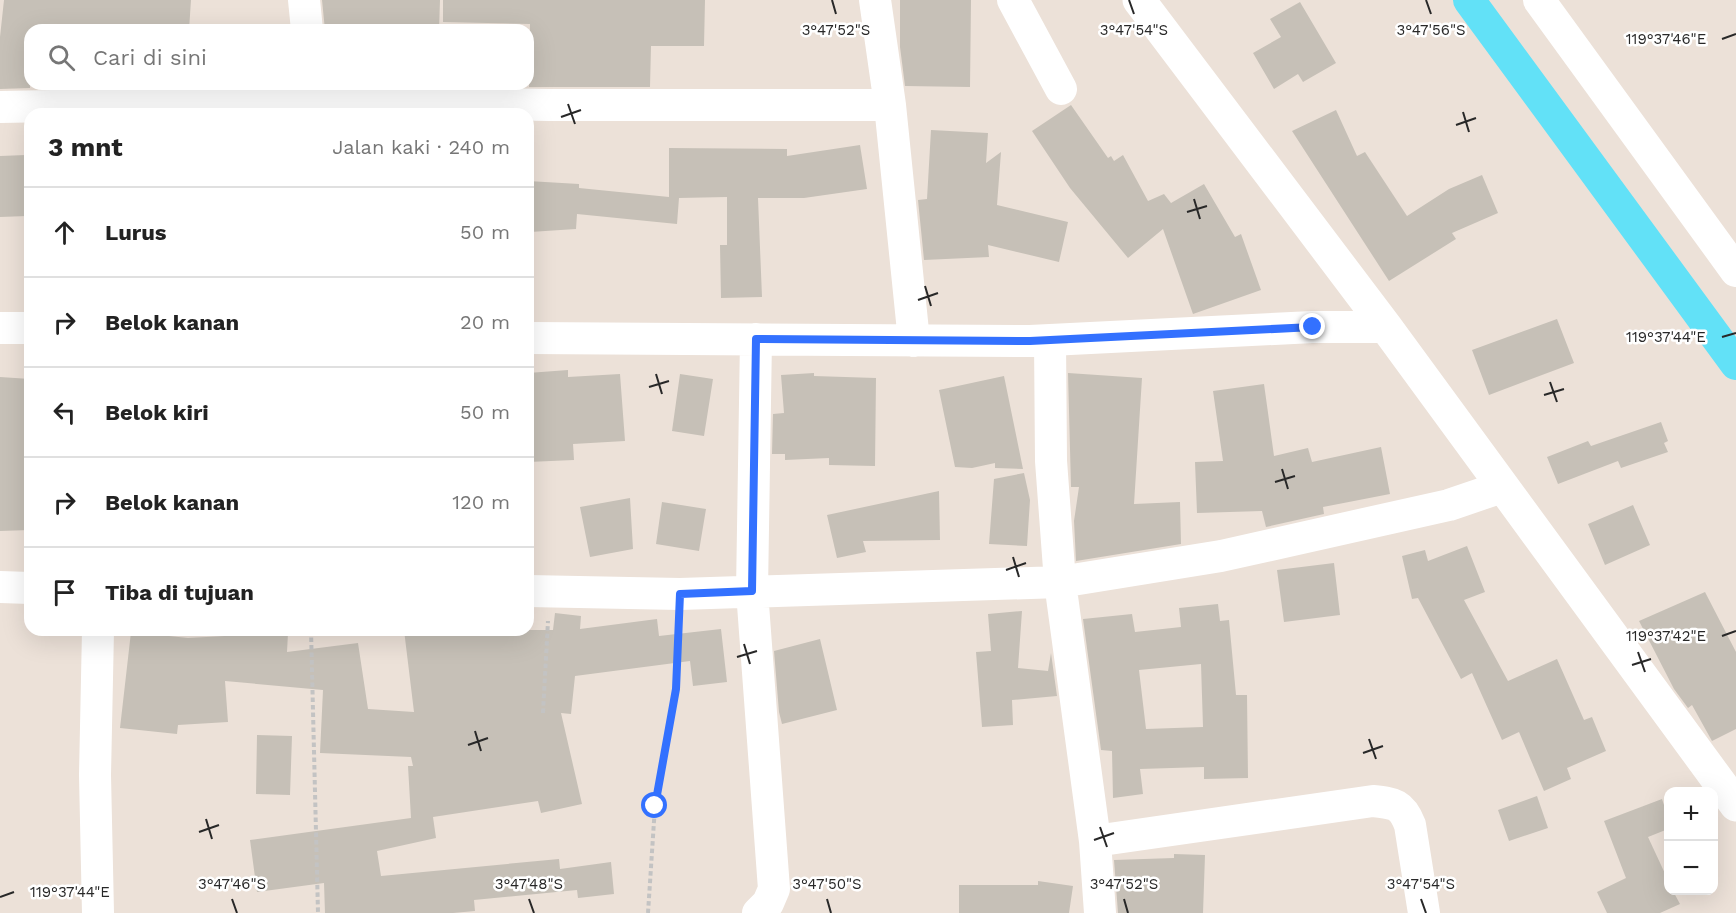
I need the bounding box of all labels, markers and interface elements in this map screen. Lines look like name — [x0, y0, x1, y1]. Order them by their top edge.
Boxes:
text: 3°47'52"S — [802, 21, 870, 39]
text: 3°47'54"S — [1100, 21, 1168, 39]
text: 3°47'56"S — [1396, 21, 1466, 39]
search box — [24, 24, 534, 90]
text: 119°37'46"E — [1626, 30, 1706, 48]
icon: search — [45, 41, 78, 74]
text: Cari di sini — [93, 45, 207, 70]
text: 3 mnt — [48, 132, 123, 162]
text: Jalan kaki · 240 m — [332, 135, 510, 159]
icon: ahead — [48, 216, 81, 249]
text: Lurus — [105, 220, 167, 245]
text: 50 m — [460, 220, 510, 244]
icon: right — [48, 306, 81, 339]
text: Belok kanan — [105, 310, 239, 335]
text: 20 m — [460, 310, 510, 334]
route end — [1299, 313, 1325, 339]
text: 119°37'44"E — [1626, 328, 1706, 346]
icon: left — [48, 396, 81, 429]
text: Belok kiri — [105, 400, 209, 425]
text: 50 m — [460, 400, 510, 424]
icon: right — [48, 486, 81, 519]
text: Belok kanan — [105, 490, 239, 515]
text: 120 m — [452, 490, 510, 514]
icon: arrive — [48, 576, 81, 609]
text: Tiba di tujuan — [105, 580, 254, 605]
text: 119°37'42"E — [1626, 627, 1706, 645]
map controls — [1664, 787, 1718, 895]
button: + — [1664, 787, 1718, 841]
route start — [641, 792, 667, 818]
button: − — [1664, 841, 1718, 895]
text: 3°47'46"S — [198, 875, 266, 893]
text: 3°47'48"S — [495, 875, 563, 893]
text: 3°47'50"S — [792, 875, 862, 893]
text: 3°47'52"S — [1090, 875, 1158, 893]
text: 3°47'54"S — [1387, 875, 1455, 893]
text: 119°37'44"E — [30, 883, 110, 901]

